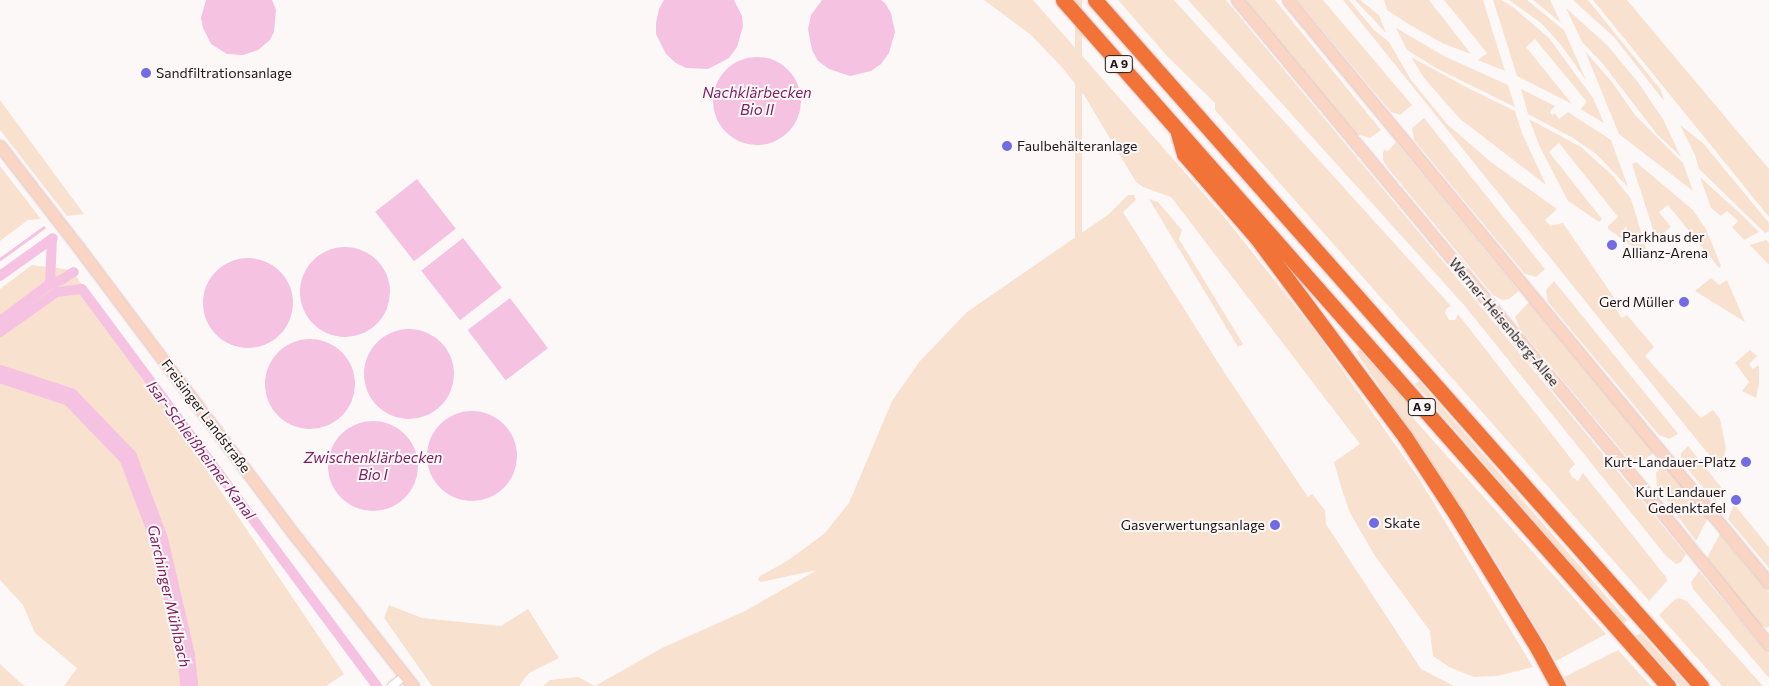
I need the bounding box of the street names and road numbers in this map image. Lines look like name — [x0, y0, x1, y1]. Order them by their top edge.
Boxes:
road number: A 9 — [1104, 54, 1134, 74]
street label: Werner-Heisenberg-Allee — [1445, 254, 1563, 390]
street label: Freisinger Landstraße — [158, 356, 254, 476]
road number: A 9 — [1407, 398, 1437, 417]

